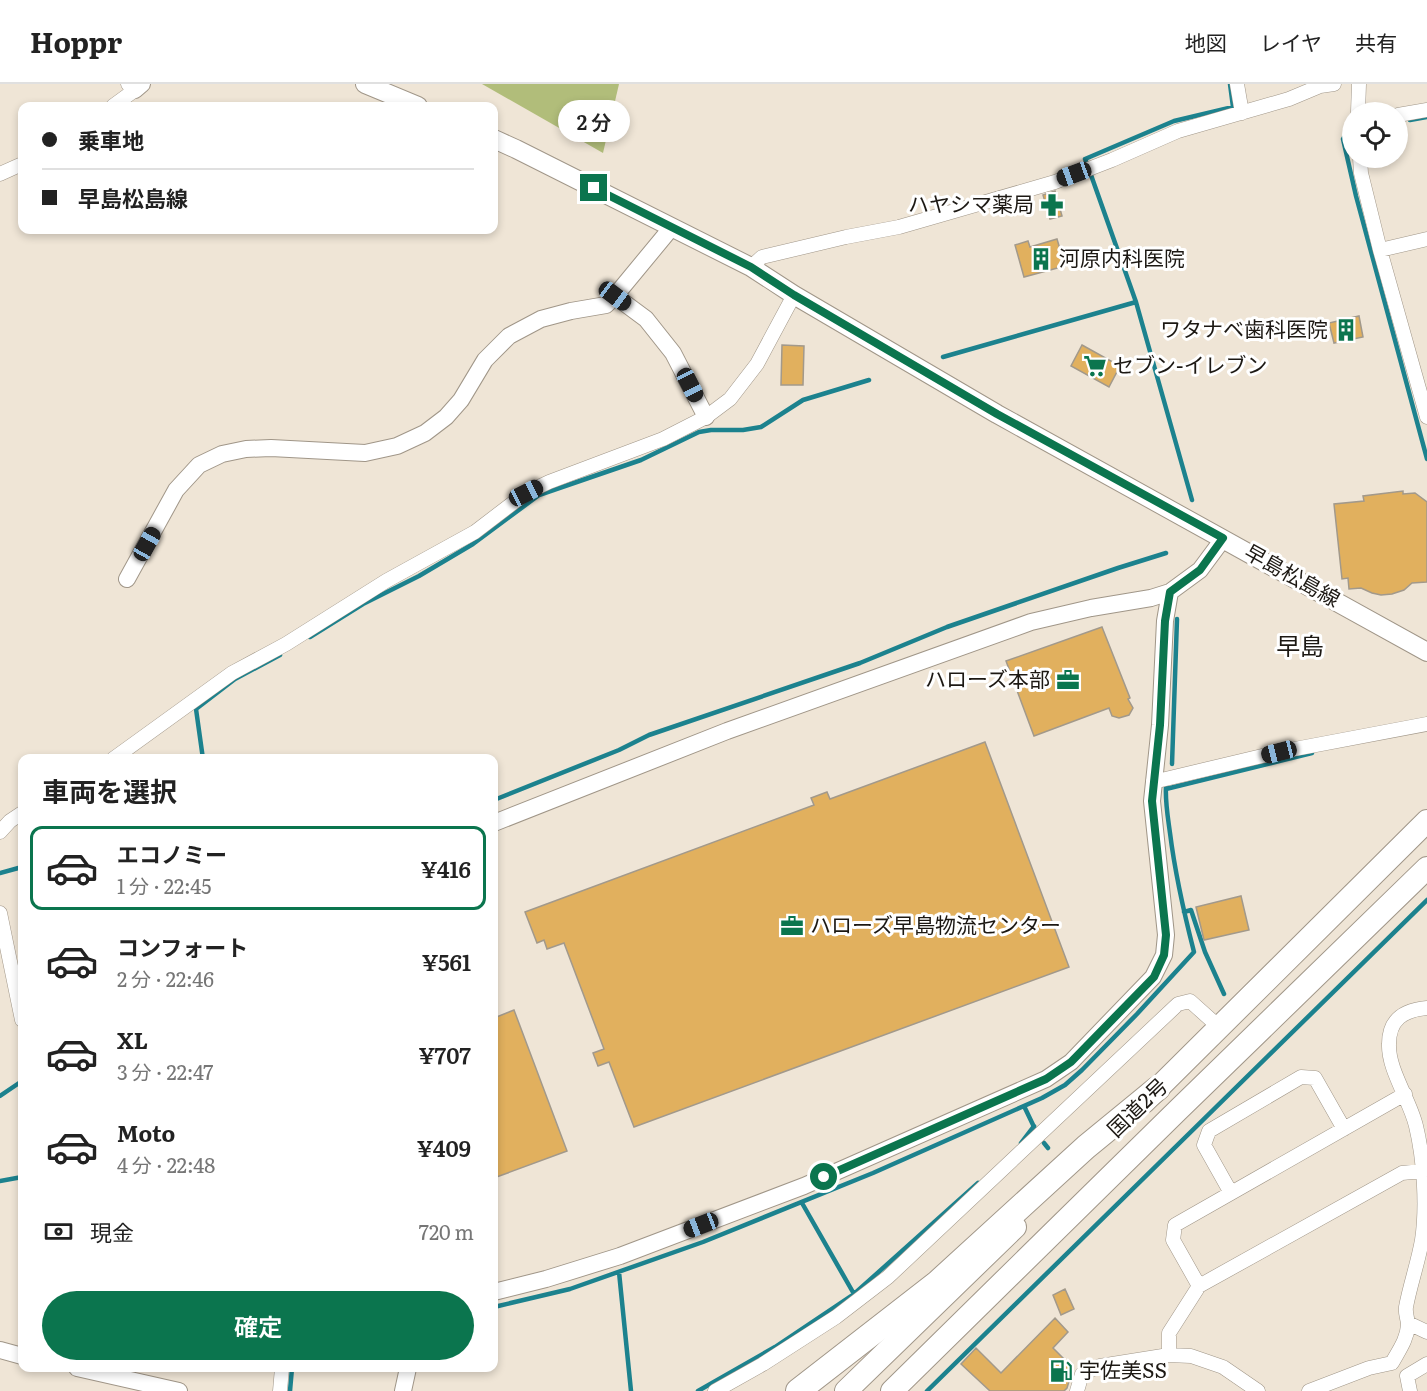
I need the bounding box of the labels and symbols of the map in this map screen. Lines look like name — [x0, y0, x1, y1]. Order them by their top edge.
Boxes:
callout: 2 分 — [558, 101, 630, 143]
car — [1054, 159, 1094, 189]
route end — [580, 174, 607, 201]
place label: ハヤシマ薬局 — [908, 187, 1034, 218]
pharmacy icon: ハヤシマ薬局 — [1039, 192, 1065, 218]
place label: 河原内科医院 — [1059, 241, 1185, 272]
building icon: 河原内科医院 — [1028, 246, 1054, 272]
car — [595, 278, 635, 314]
place label: ワタナベ歯科医院 — [1160, 312, 1328, 343]
building icon: ワタナベ歯科医院 — [1333, 317, 1359, 343]
place label: セブン-イレブン — [1113, 348, 1267, 379]
supermarket icon: セブン-イレブン — [1082, 353, 1108, 379]
car — [674, 365, 706, 405]
car — [506, 477, 546, 509]
car — [130, 524, 164, 564]
street label: 早島松島線 — [1240, 535, 1347, 613]
district label: 早島 — [1276, 627, 1324, 662]
place label: ハローズ本部 — [925, 662, 1050, 693]
office icon: ハローズ本部 — [1055, 667, 1081, 693]
car — [1259, 739, 1299, 765]
place label: ハローズ早島物流センター — [810, 908, 1061, 939]
office icon: ハローズ早島物流センター — [779, 913, 805, 939]
street label: 国道2号 — [1099, 1069, 1174, 1143]
route start — [810, 1163, 837, 1190]
car — [681, 1210, 721, 1240]
place label: 宇佐美SS — [1079, 1353, 1167, 1384]
fuel station icon: 宇佐美SS — [1048, 1358, 1074, 1384]

